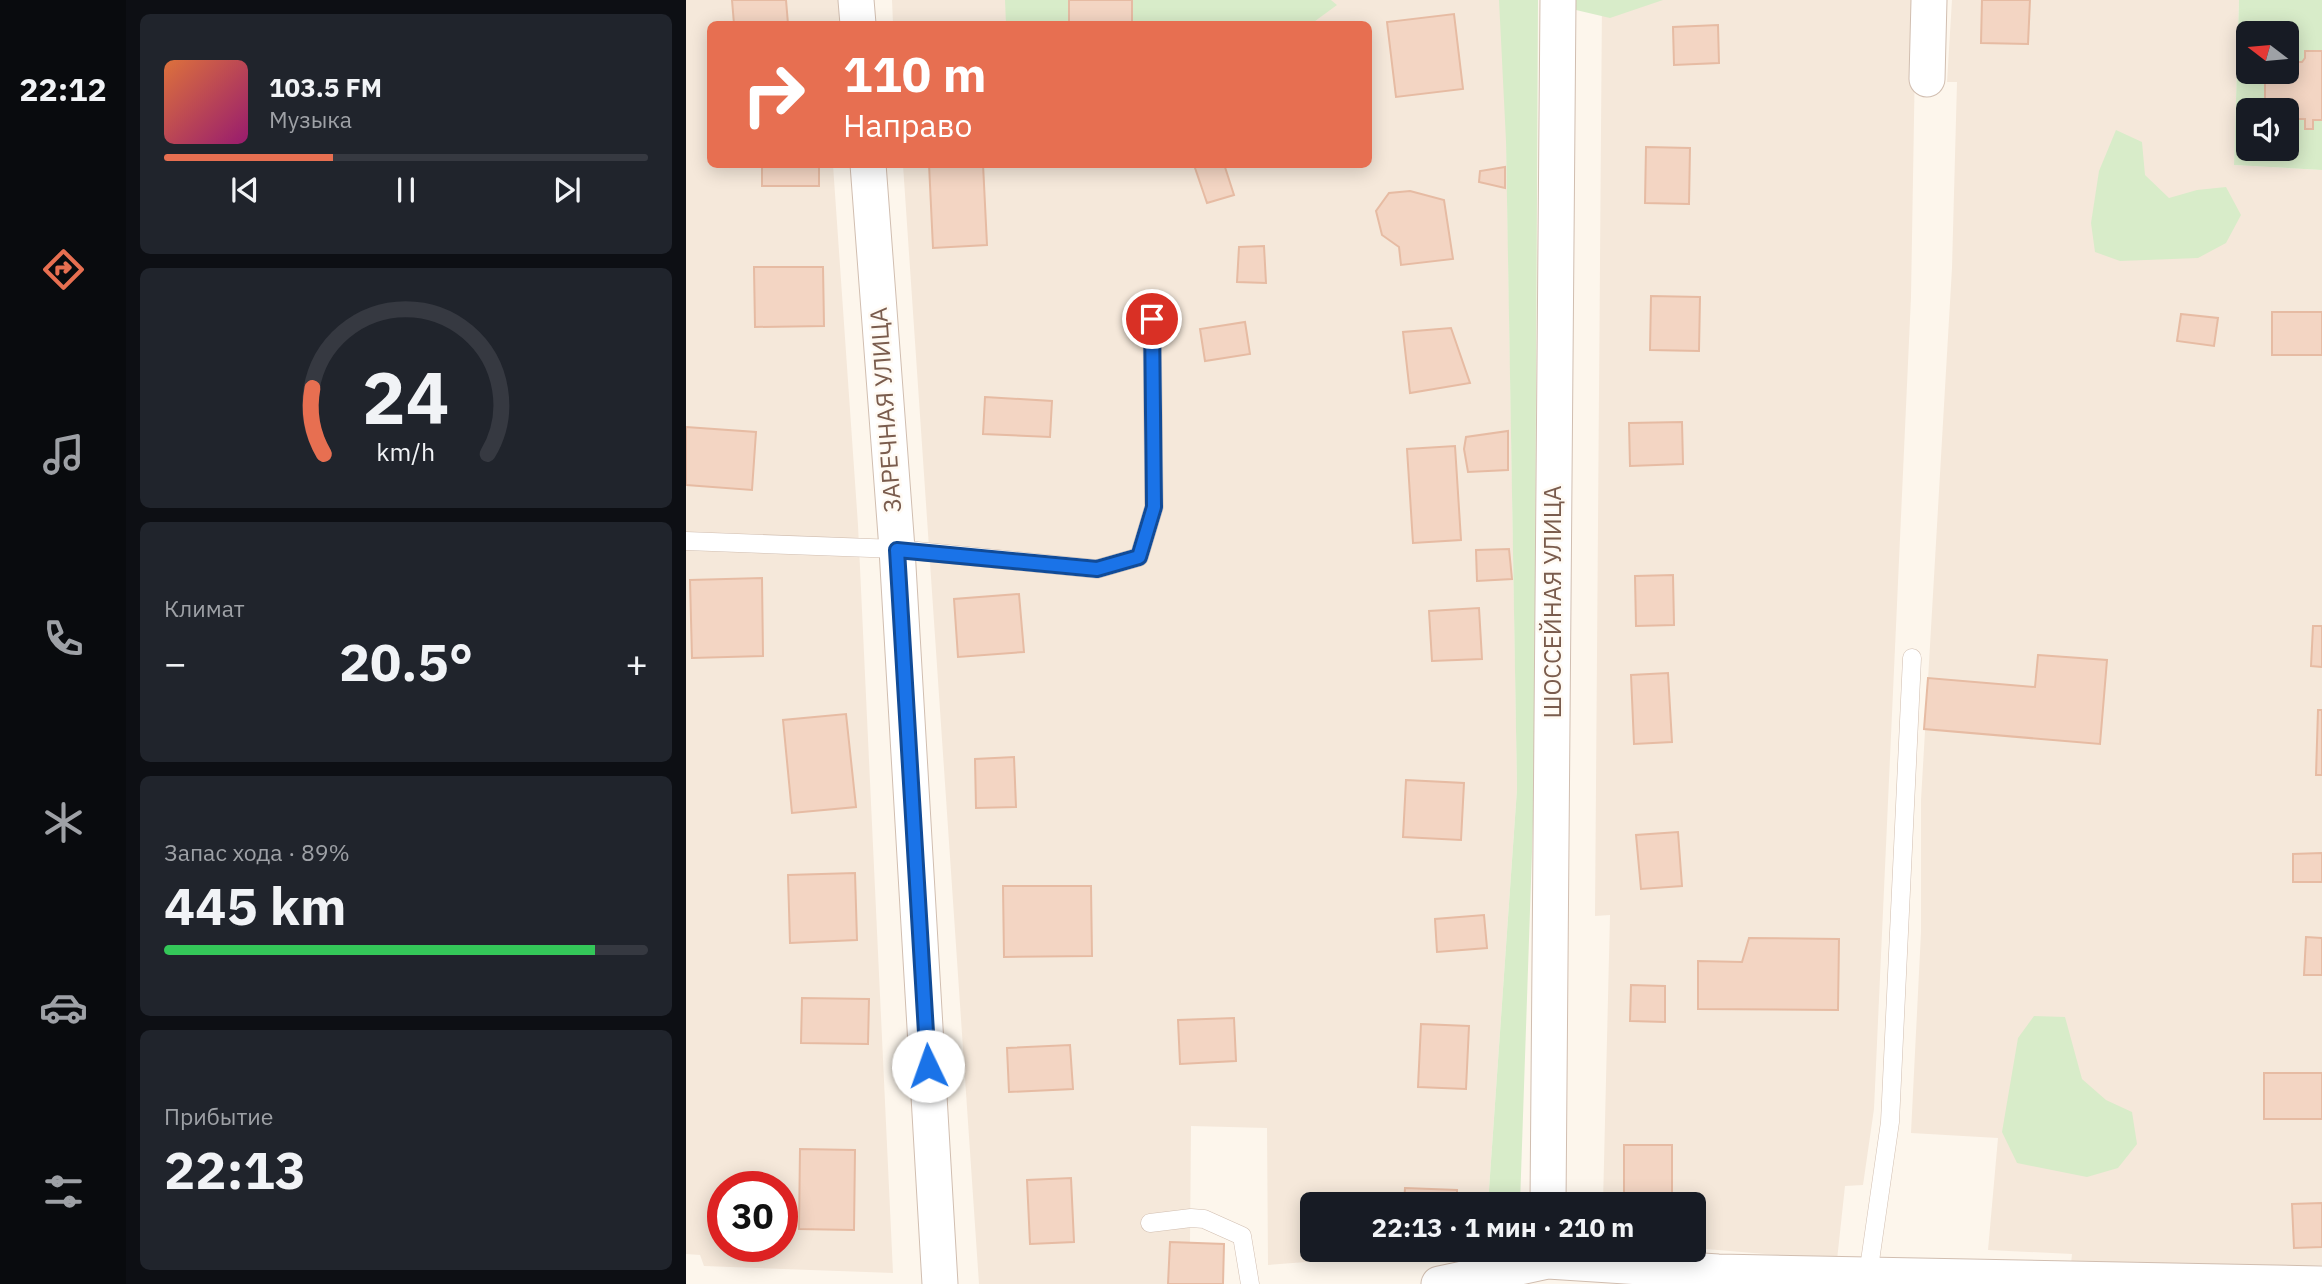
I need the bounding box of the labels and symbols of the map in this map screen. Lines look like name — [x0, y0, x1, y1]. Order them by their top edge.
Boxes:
north arrow — [2236, 21, 2300, 84]
pin — [1122, 289, 1182, 349]
street label: ЗАРЕЧНАЯ УЛИЦА — [862, 306, 908, 514]
street label: ШОССЕЙНАЯ УЛИЦА — [1536, 485, 1568, 719]
position arrow — [891, 1029, 965, 1103]
speed limit sign: 30 — [707, 1171, 798, 1262]

